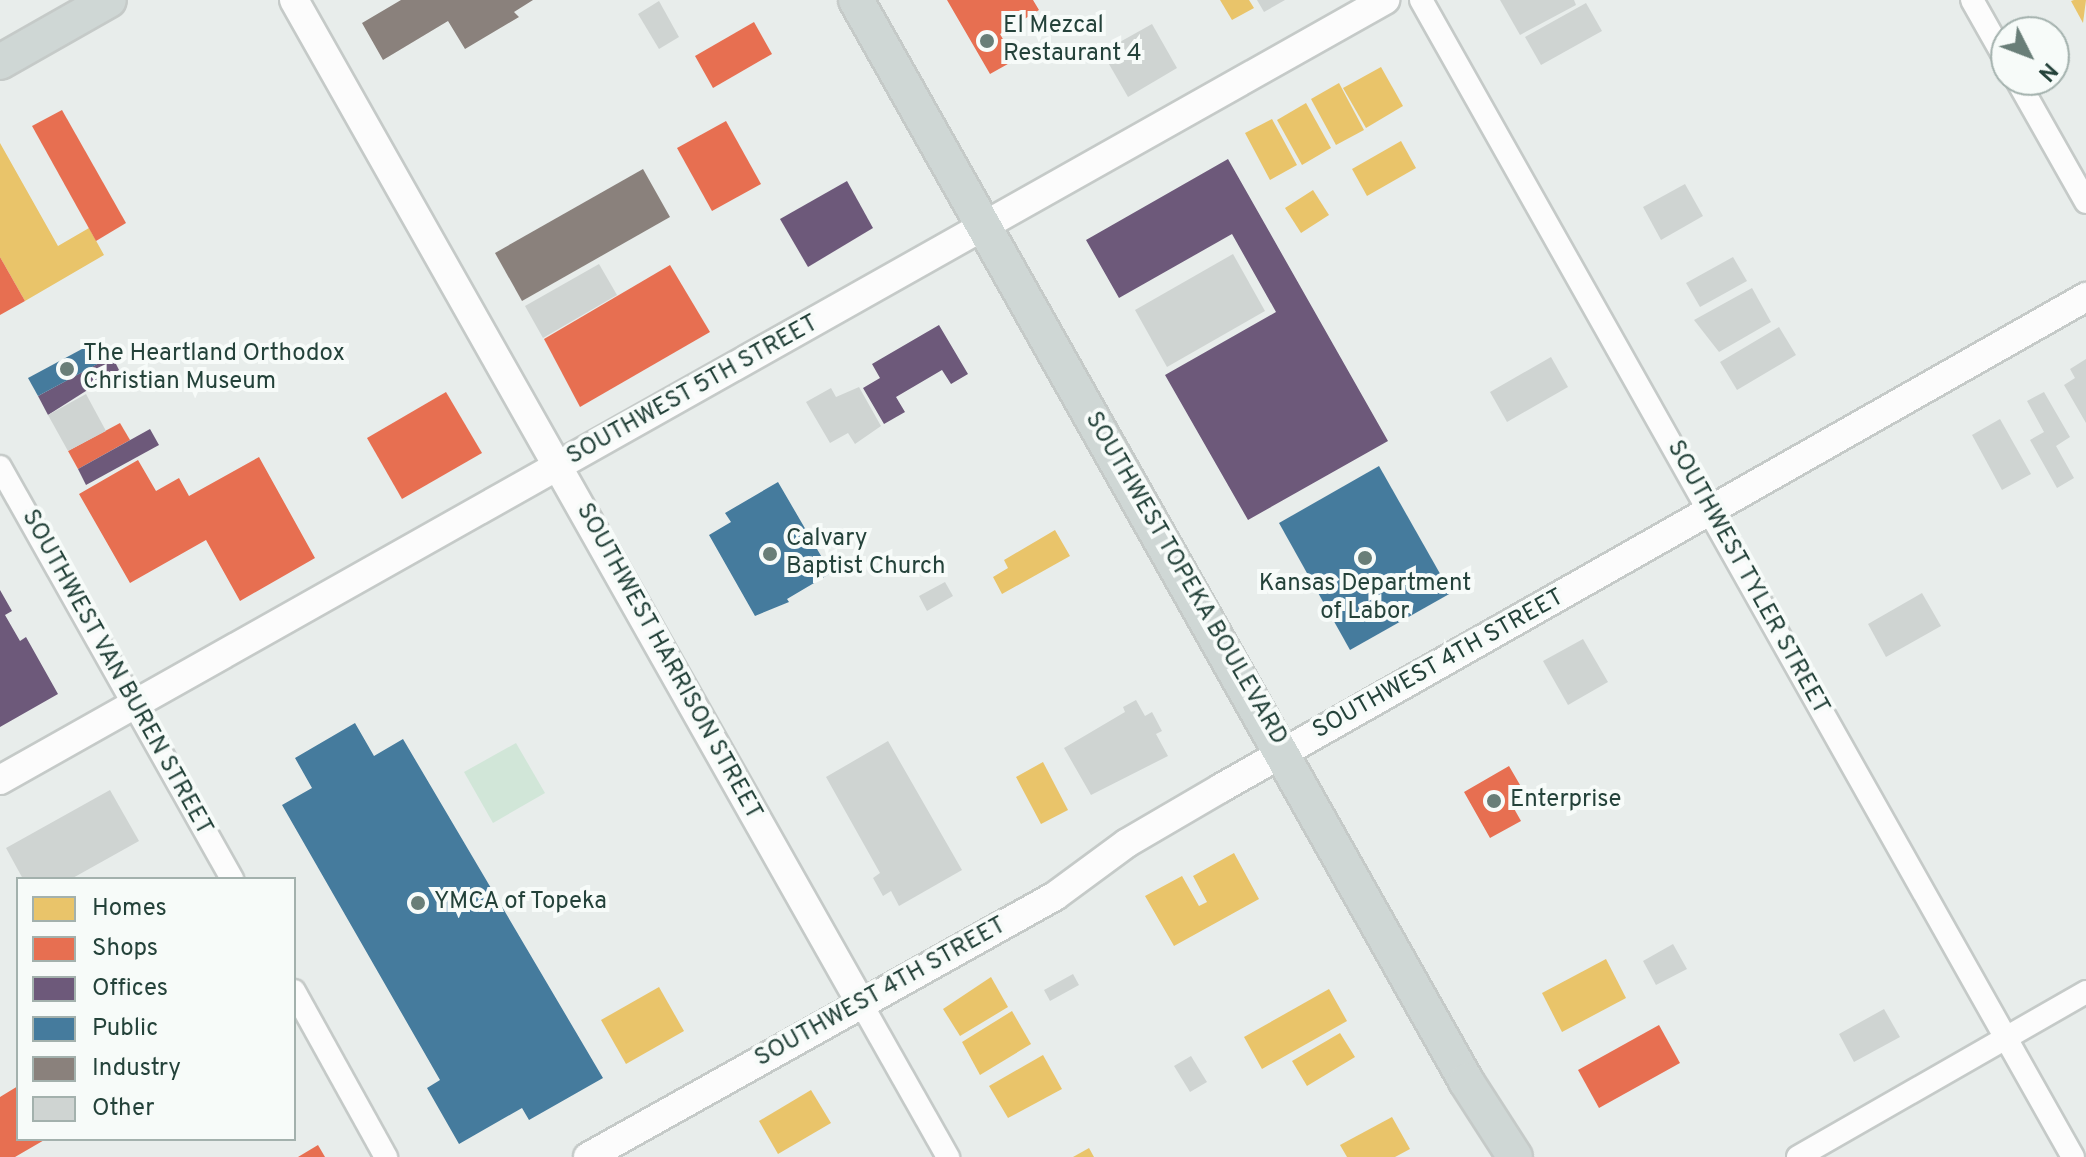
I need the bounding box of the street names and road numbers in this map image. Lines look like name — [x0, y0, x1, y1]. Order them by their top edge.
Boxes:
street label: SOUTHWEST 5TH STREET — [562, 310, 824, 472]
street label: SOUTHWEST TOPEKA BOULEVARD — [1077, 406, 1293, 752]
street label: SOUTHWEST TYLER STREET — [1659, 435, 1835, 721]
street label: SOUTHWEST HARRISON STREET — [569, 498, 767, 826]
street label: SOUTHWEST VAN BUREN STREET — [14, 504, 218, 842]
street label: SOUTHWEST 4TH STREET — [1308, 584, 1570, 746]
street label: SOUTHWEST 4TH STREET — [750, 912, 1012, 1074]

